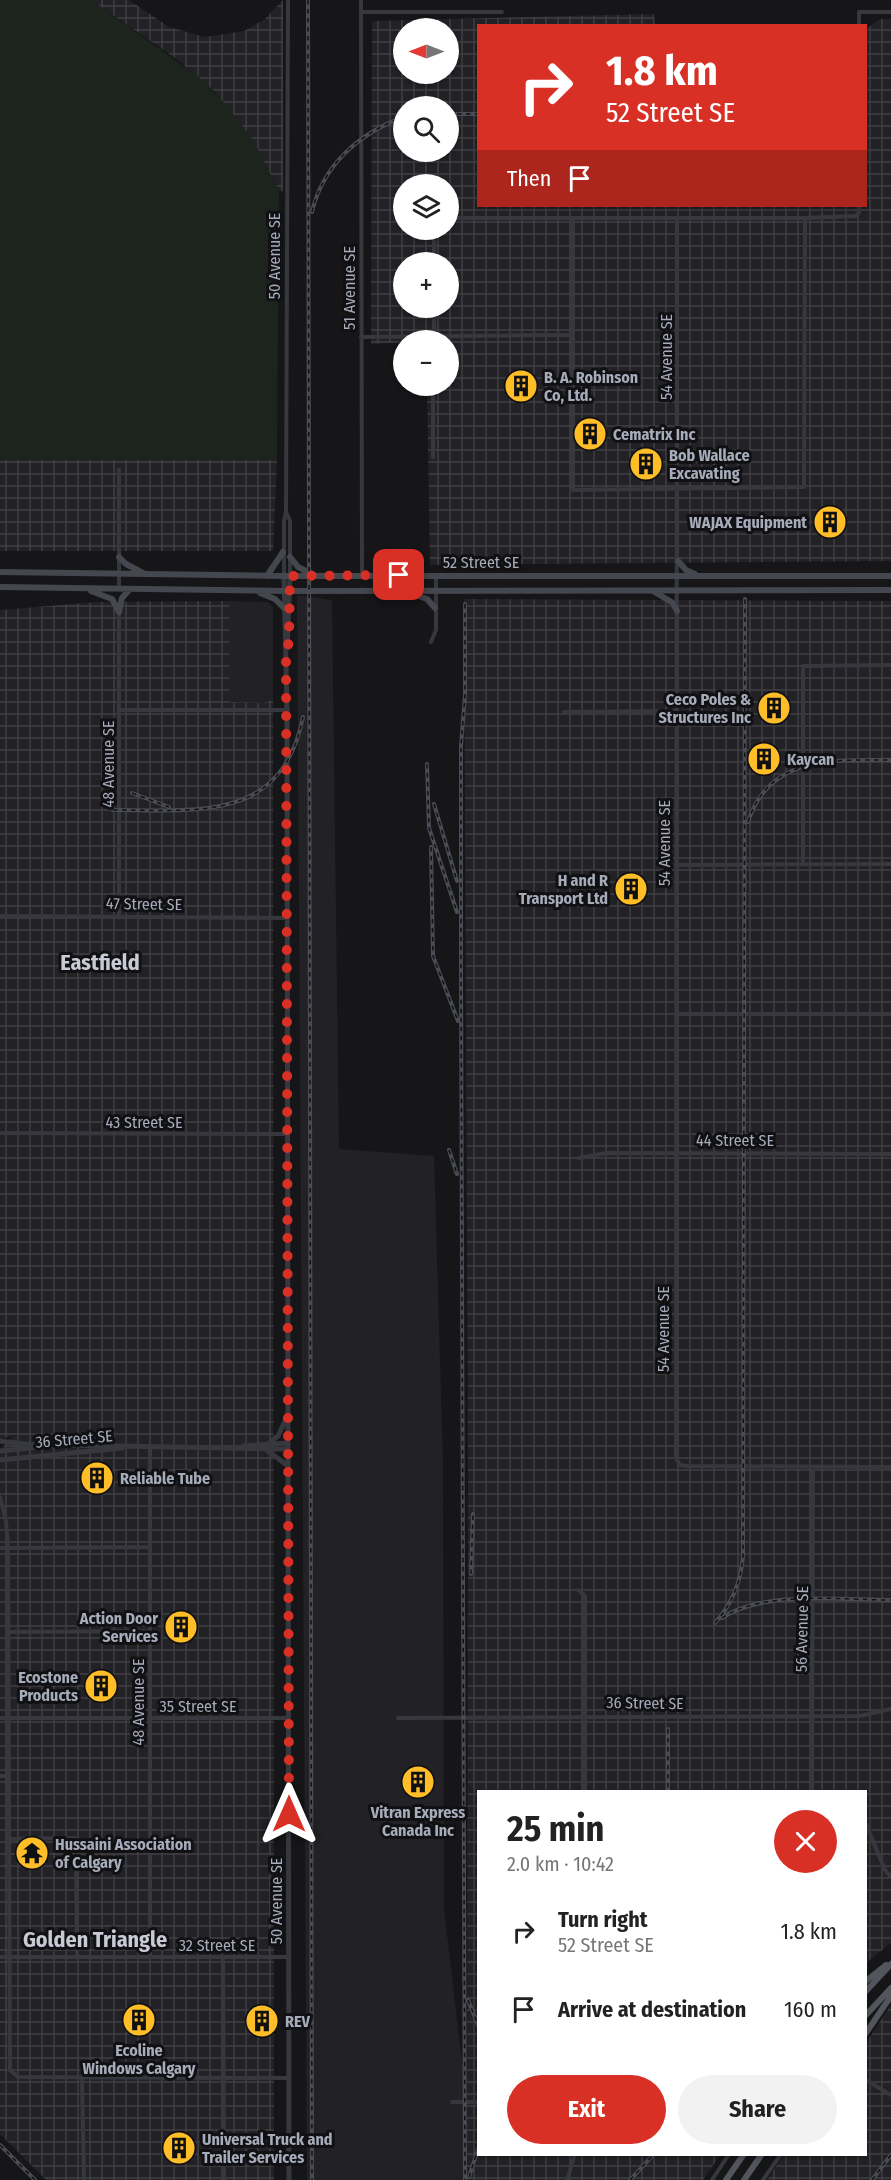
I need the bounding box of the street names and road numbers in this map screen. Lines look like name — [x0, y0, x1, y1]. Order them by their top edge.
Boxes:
street label: 50 Avenue SE — [265, 213, 284, 299]
street label: 51 Avenue SE — [340, 246, 359, 330]
street label: 54 Avenue SE — [657, 314, 676, 400]
street label: 52 Street SE — [443, 553, 519, 572]
street label: 48 Avenue SE — [99, 721, 118, 807]
street label: 54 Avenue SE — [655, 800, 674, 886]
street label: 47 Street SE — [106, 894, 182, 914]
street label: 43 Street SE — [105, 1113, 183, 1132]
street label: 44 Street SE — [696, 1131, 774, 1150]
street label: 54 Avenue SE — [654, 1286, 673, 1372]
street label: 36 Street SE — [35, 1426, 113, 1452]
street label: 56 Avenue SE — [792, 1586, 812, 1672]
street label: 48 Avenue SE — [129, 1659, 148, 1745]
street label: 36 Street SE — [606, 1693, 684, 1713]
street label: 35 Street SE — [160, 1697, 236, 1716]
street label: 50 Avenue SE — [267, 1858, 286, 1944]
street label: 32 Street SE — [179, 1936, 255, 1955]

